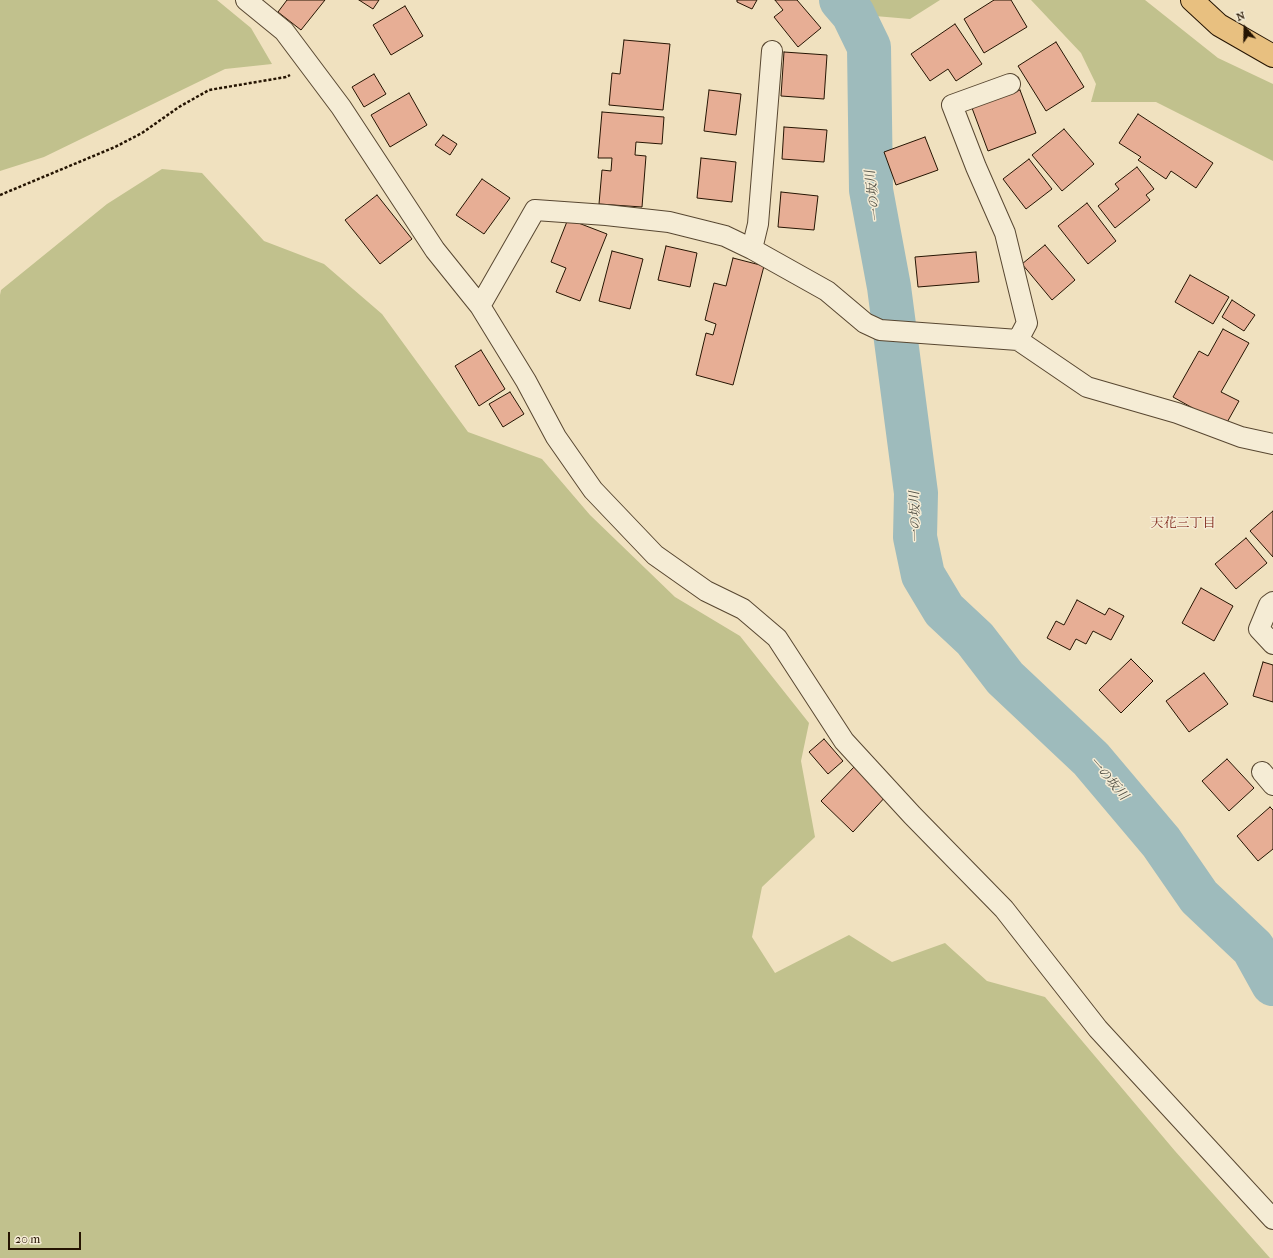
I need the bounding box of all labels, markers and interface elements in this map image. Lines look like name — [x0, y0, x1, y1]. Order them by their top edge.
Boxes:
north arrow — [1225, 8, 1265, 48]
text: N — [1235, 9, 1247, 24]
water label: 一の坂川 — [863, 169, 885, 223]
water label: 一の坂川 — [907, 491, 925, 543]
district label: 天花三丁目 — [1151, 516, 1215, 532]
water label: 一の坂川 — [1085, 754, 1131, 804]
scale bar — [10, 1224, 83, 1250]
text: 20 m — [15, 1232, 40, 1246]

